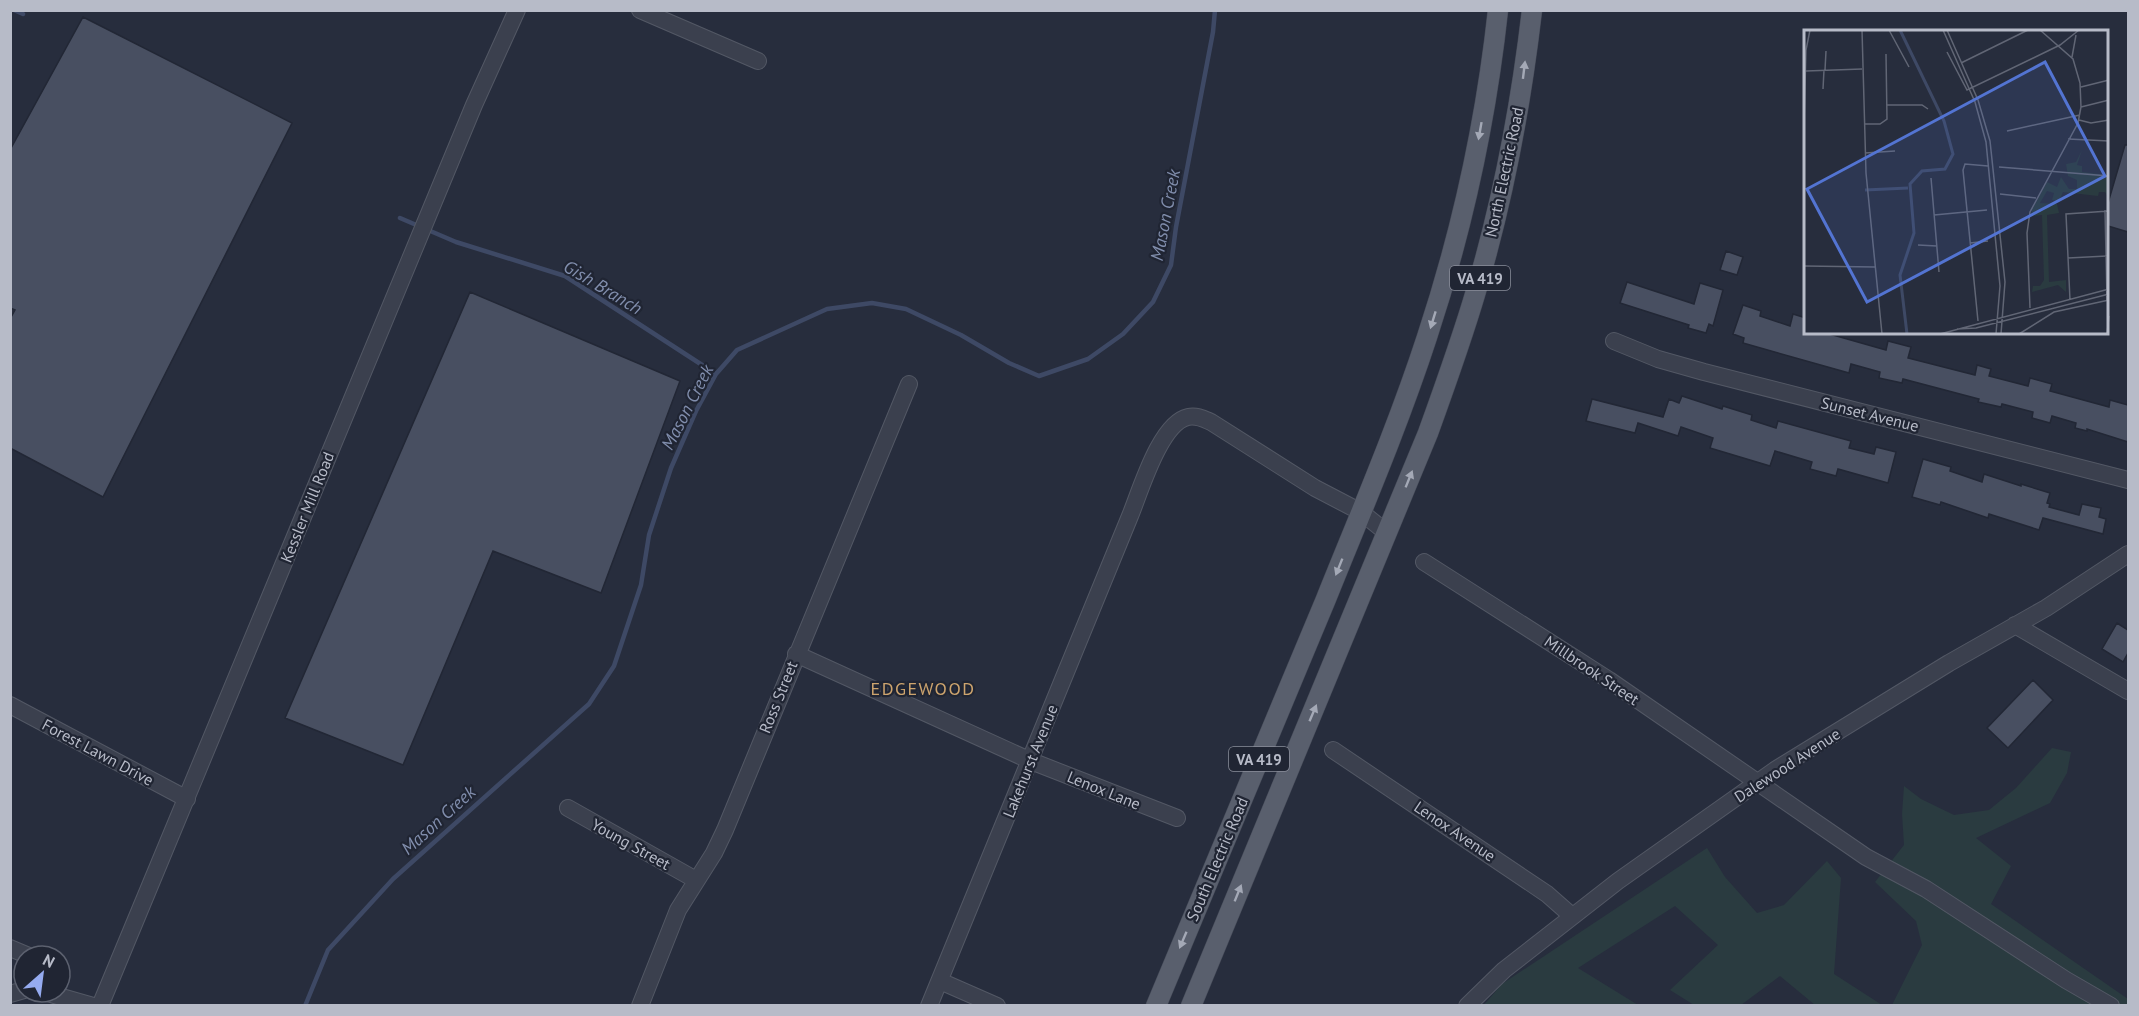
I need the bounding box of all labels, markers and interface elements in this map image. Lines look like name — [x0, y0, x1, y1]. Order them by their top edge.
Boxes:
inset map — [1804, 30, 2109, 334]
one-way arrow — [1519, 61, 1528, 80]
street label: North Electric Road — [1480, 105, 1528, 239]
one-way arrow — [1475, 121, 1484, 140]
water label: Mason Creek — [1145, 166, 1185, 263]
water label: Gish Branch — [559, 255, 647, 319]
road number: VA 419 — [1450, 266, 1510, 290]
one-way arrow — [1428, 311, 1437, 329]
water label: Mason Creek — [656, 360, 719, 453]
street label: Sunset Avenue — [1819, 392, 1921, 436]
street label: Kessler Mill Road — [276, 449, 338, 565]
one-way arrow — [1404, 470, 1414, 488]
one-way arrow — [1334, 558, 1344, 576]
street label: Millbrook Street — [1541, 631, 1644, 709]
street label: Ross Street — [755, 658, 802, 736]
district label: EDGEWOOD — [870, 677, 976, 700]
street label: Lakehurst Avenue — [998, 702, 1062, 820]
one-way arrow — [1308, 704, 1318, 722]
street label: Forest Lawn Drive — [39, 714, 157, 790]
street label: Dalewood Avenue — [1730, 723, 1844, 807]
road number: VA 419 — [1229, 747, 1289, 771]
street label: Lenox Lane — [1064, 766, 1144, 814]
water label: Mason Creek — [396, 780, 481, 860]
street label: South Electric Road — [1182, 794, 1252, 924]
street label: Lenox Avenue — [1410, 796, 1500, 866]
street label: Young Street — [588, 814, 675, 874]
one-way arrow — [1234, 884, 1243, 902]
one-way arrow — [1178, 932, 1188, 950]
north arrow — [12, 944, 72, 1004]
text: N — [40, 949, 58, 972]

